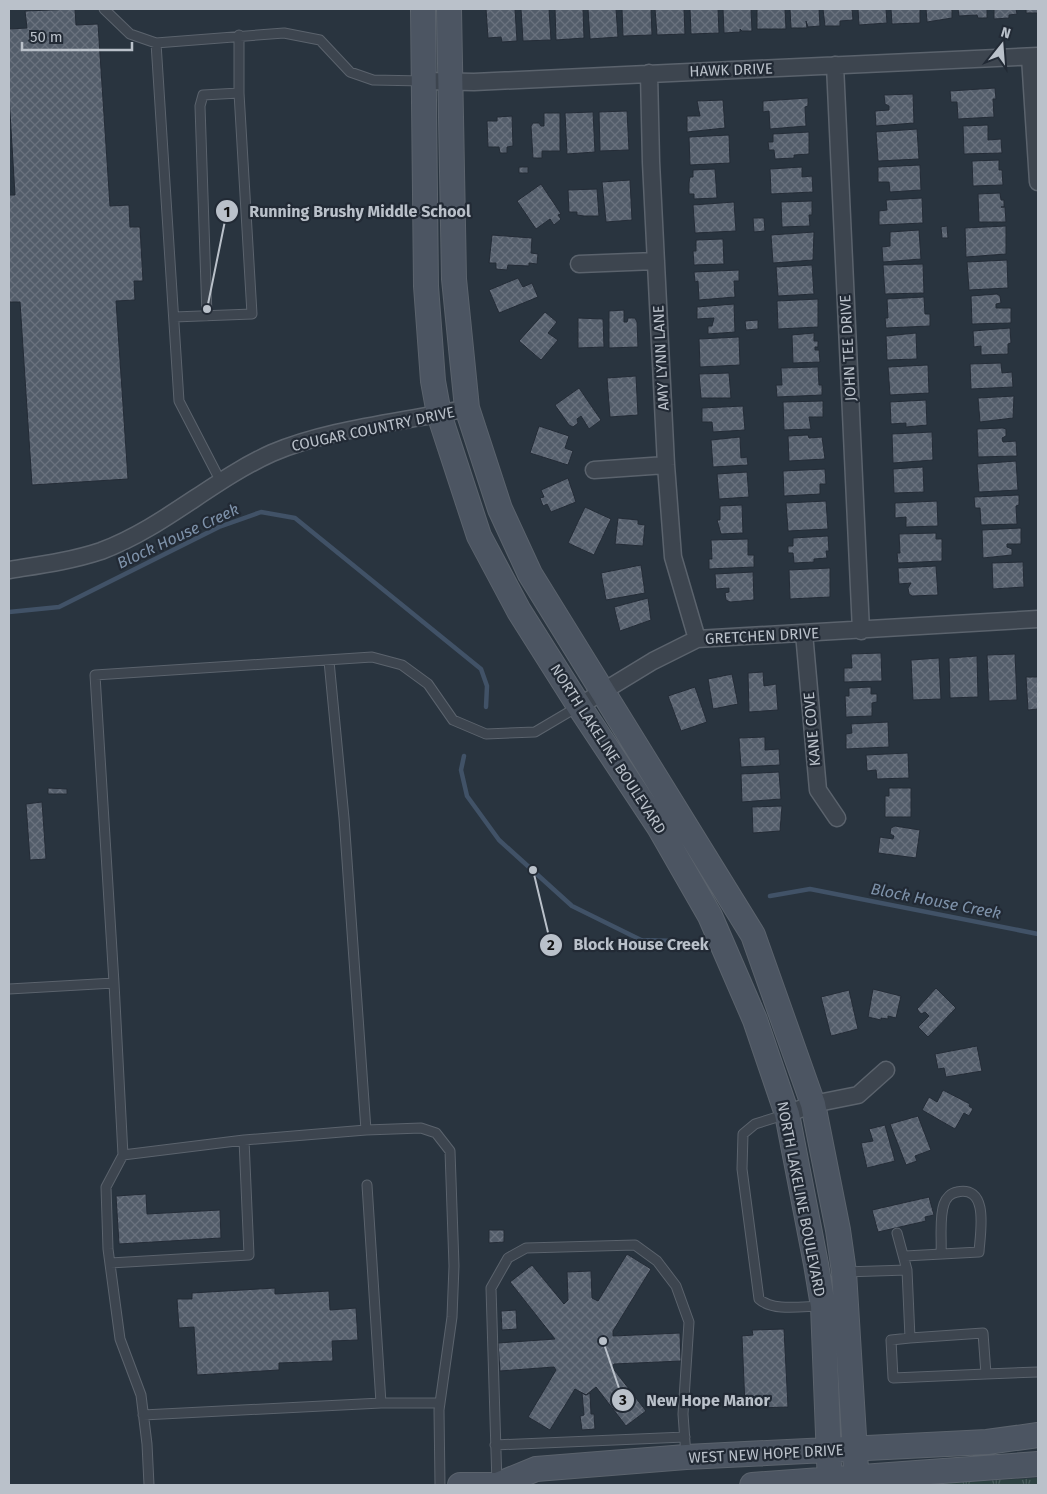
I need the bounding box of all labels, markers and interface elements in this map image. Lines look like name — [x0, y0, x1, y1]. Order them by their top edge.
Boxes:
scale bar — [22, 20, 132, 52]
north arrow — [977, 20, 1027, 70]
text: N — [999, 24, 1013, 43]
text: 50 m — [30, 28, 63, 46]
street label: HAWK DRIVE — [689, 60, 773, 80]
callout: Running Brushy Middle School — [214, 196, 481, 227]
text: Running Brushy Middle School — [249, 202, 471, 221]
text: 1 — [224, 203, 230, 221]
street label: JOHN TEE DRIVE — [836, 294, 860, 402]
street label: AMY LYNN LANE — [649, 305, 673, 411]
street label: COUGAR COUNTRY DRIVE — [290, 403, 456, 455]
water label: Block House Creek — [114, 499, 242, 573]
street label: GRETCHEN DRIVE — [705, 624, 819, 648]
street label: NORTH LAKELINE BOULEVARD — [546, 661, 670, 837]
street label: KANE COVE — [800, 691, 824, 767]
water label: Block House Creek — [869, 879, 1003, 923]
callout: Block House Creek — [539, 929, 719, 960]
text: Block House Creek — [573, 935, 709, 954]
text: 2 — [547, 936, 555, 954]
street label: NORTH LAKELINE BOULEVARD — [773, 1100, 829, 1298]
callout: New Hope Manor — [611, 1385, 780, 1416]
text: 3 — [618, 1391, 627, 1409]
text: New Hope Manor — [646, 1391, 770, 1410]
street label: WEST NEW HOPE DRIVE — [688, 1441, 844, 1467]

